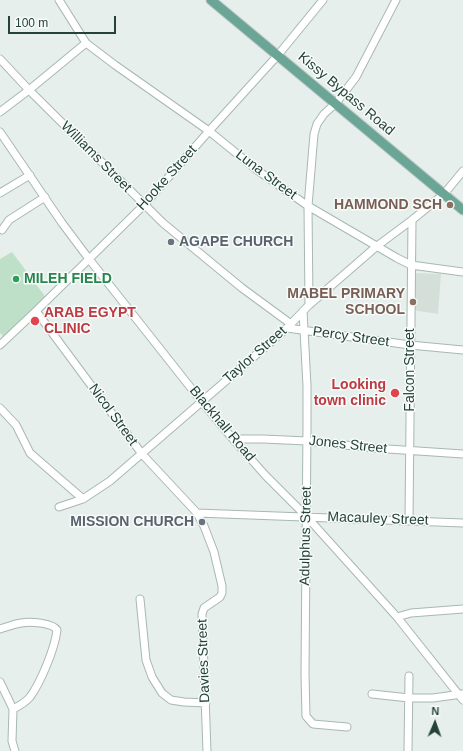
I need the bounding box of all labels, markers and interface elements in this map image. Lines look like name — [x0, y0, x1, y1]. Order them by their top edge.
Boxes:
scale bar — [10, 8, 118, 34]
text: 100 m — [15, 16, 48, 30]
street label: Kissy Bypass Road — [294, 49, 398, 139]
street label: Williams Street — [57, 118, 135, 196]
street label: Hooke Street — [133, 142, 201, 214]
street label: Luna Street — [232, 147, 300, 203]
place label: HAMMOND SCH — [334, 197, 442, 213]
marker: HAMMOND SCH — [445, 200, 455, 210]
place label: AGAPE CHURCH — [179, 234, 293, 250]
marker: AGAPE CHURCH — [166, 237, 176, 247]
place label: MILEH FIELD — [24, 271, 112, 287]
marker: MILEH FIELD — [11, 274, 21, 284]
place label: MABEL PRIMARY SCHOOL — [287, 286, 405, 318]
marker: MABEL PRIMARY SCHOOL — [408, 297, 418, 307]
place label: ARAB EGYPT CLINIC — [44, 305, 136, 338]
marker: ARAB EGYPT CLINIC — [29, 315, 41, 327]
street label: Taylor Street — [220, 323, 290, 387]
street label: Percy Street — [312, 323, 390, 351]
street label: Falcon Street — [402, 328, 418, 412]
place label: Looking town clinic — [314, 377, 386, 410]
street label: Nicol Street — [85, 381, 141, 449]
street label: Blackhall Road — [186, 383, 258, 465]
marker: Looking town clinic — [389, 387, 401, 399]
street label: Jones Street — [308, 433, 388, 457]
street label: Adulphus Street — [297, 486, 315, 586]
street label: Macauley Street — [327, 509, 429, 529]
place label: MISSION CHURCH — [70, 514, 194, 530]
marker: MISSION CHURCH — [197, 517, 207, 527]
street label: Davies Street — [194, 619, 214, 703]
north arrow — [415, 703, 455, 743]
text: N — [431, 705, 440, 717]

